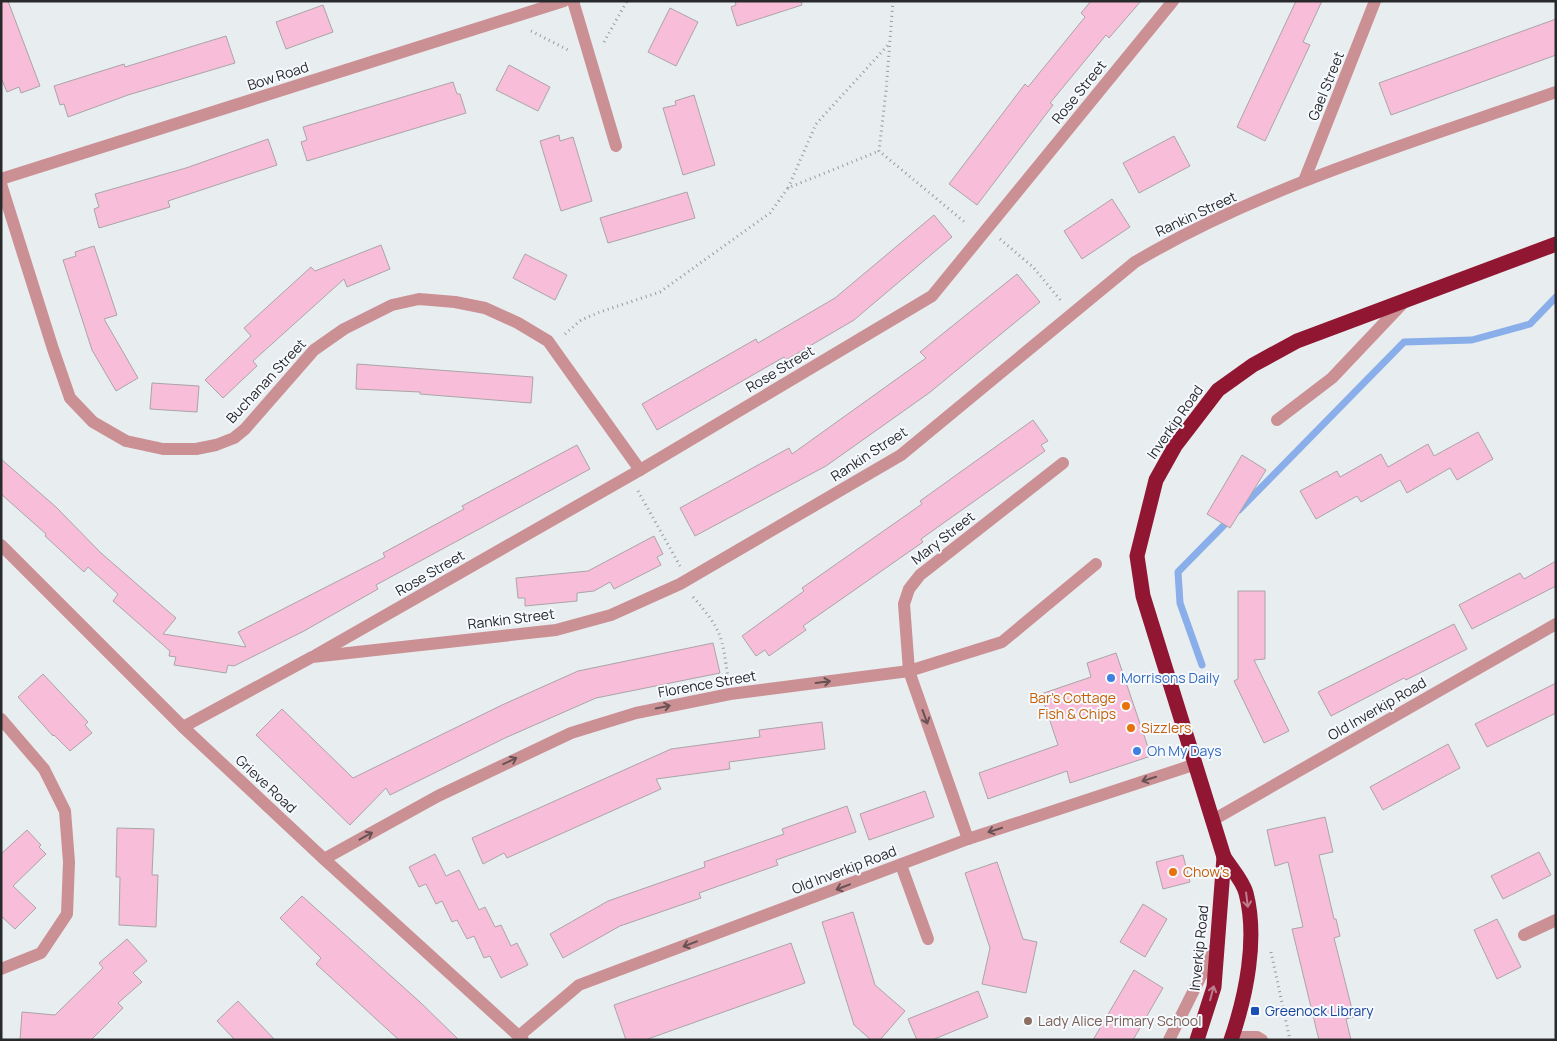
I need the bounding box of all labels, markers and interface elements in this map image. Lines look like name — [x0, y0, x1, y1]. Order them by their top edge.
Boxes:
street label: Gael Street — [1303, 48, 1348, 123]
street label: Rose Street — [1047, 56, 1110, 127]
street label: Bow Road — [245, 57, 311, 94]
street label: Rankin Street — [1152, 186, 1240, 241]
street label: Buchanan Street — [221, 334, 310, 427]
street label: Rose Street — [742, 341, 818, 396]
street label: Inverkip Road — [1142, 381, 1207, 462]
street label: Rankin Street — [827, 422, 911, 485]
street label: Mary Street — [907, 507, 979, 568]
street label: Rose Street — [392, 545, 468, 600]
street label: Rankin Street — [466, 604, 556, 633]
street label: Florence Street — [656, 665, 758, 701]
place label: Morrisons Daily — [1121, 668, 1220, 687]
marker: Morrisons Daily — [1105, 672, 1117, 684]
street label: Old Inverkip Road — [1324, 673, 1429, 744]
one-way arrow — [815, 677, 831, 687]
place label: Bar's Cottage Fish & Chips — [1030, 688, 1116, 723]
marker: Bar's Cottage Fish & Chips — [1120, 700, 1132, 712]
one-way arrow — [655, 702, 671, 712]
one-way arrow — [921, 709, 930, 724]
place label: Sizzlers — [1141, 718, 1191, 737]
marker: Sizzlers — [1125, 722, 1137, 734]
place label: Oh My Days — [1147, 741, 1222, 760]
marker: Oh My Days — [1131, 745, 1143, 757]
street label: Grieve Road — [232, 750, 301, 817]
one-way arrow — [503, 756, 518, 766]
one-way arrow — [1142, 775, 1158, 785]
one-way arrow — [987, 826, 1003, 836]
one-way arrow — [359, 830, 373, 840]
street label: Old Inverkip Road — [789, 841, 899, 898]
place label: Chow's — [1183, 862, 1229, 881]
marker: Chow's — [1167, 866, 1179, 878]
one-way arrow — [835, 883, 850, 892]
one-way arrow — [1242, 891, 1252, 907]
street label: Inverkip Road — [1185, 904, 1212, 992]
one-way arrow — [683, 940, 699, 949]
one-way arrow — [1208, 986, 1217, 1002]
place label: Greenock Library — [1265, 1001, 1374, 1020]
marker: Greenock Library — [1249, 1005, 1261, 1017]
place label: Lady Alice Primary School — [1038, 1011, 1201, 1030]
marker: Lady Alice Primary School — [1022, 1015, 1034, 1027]

